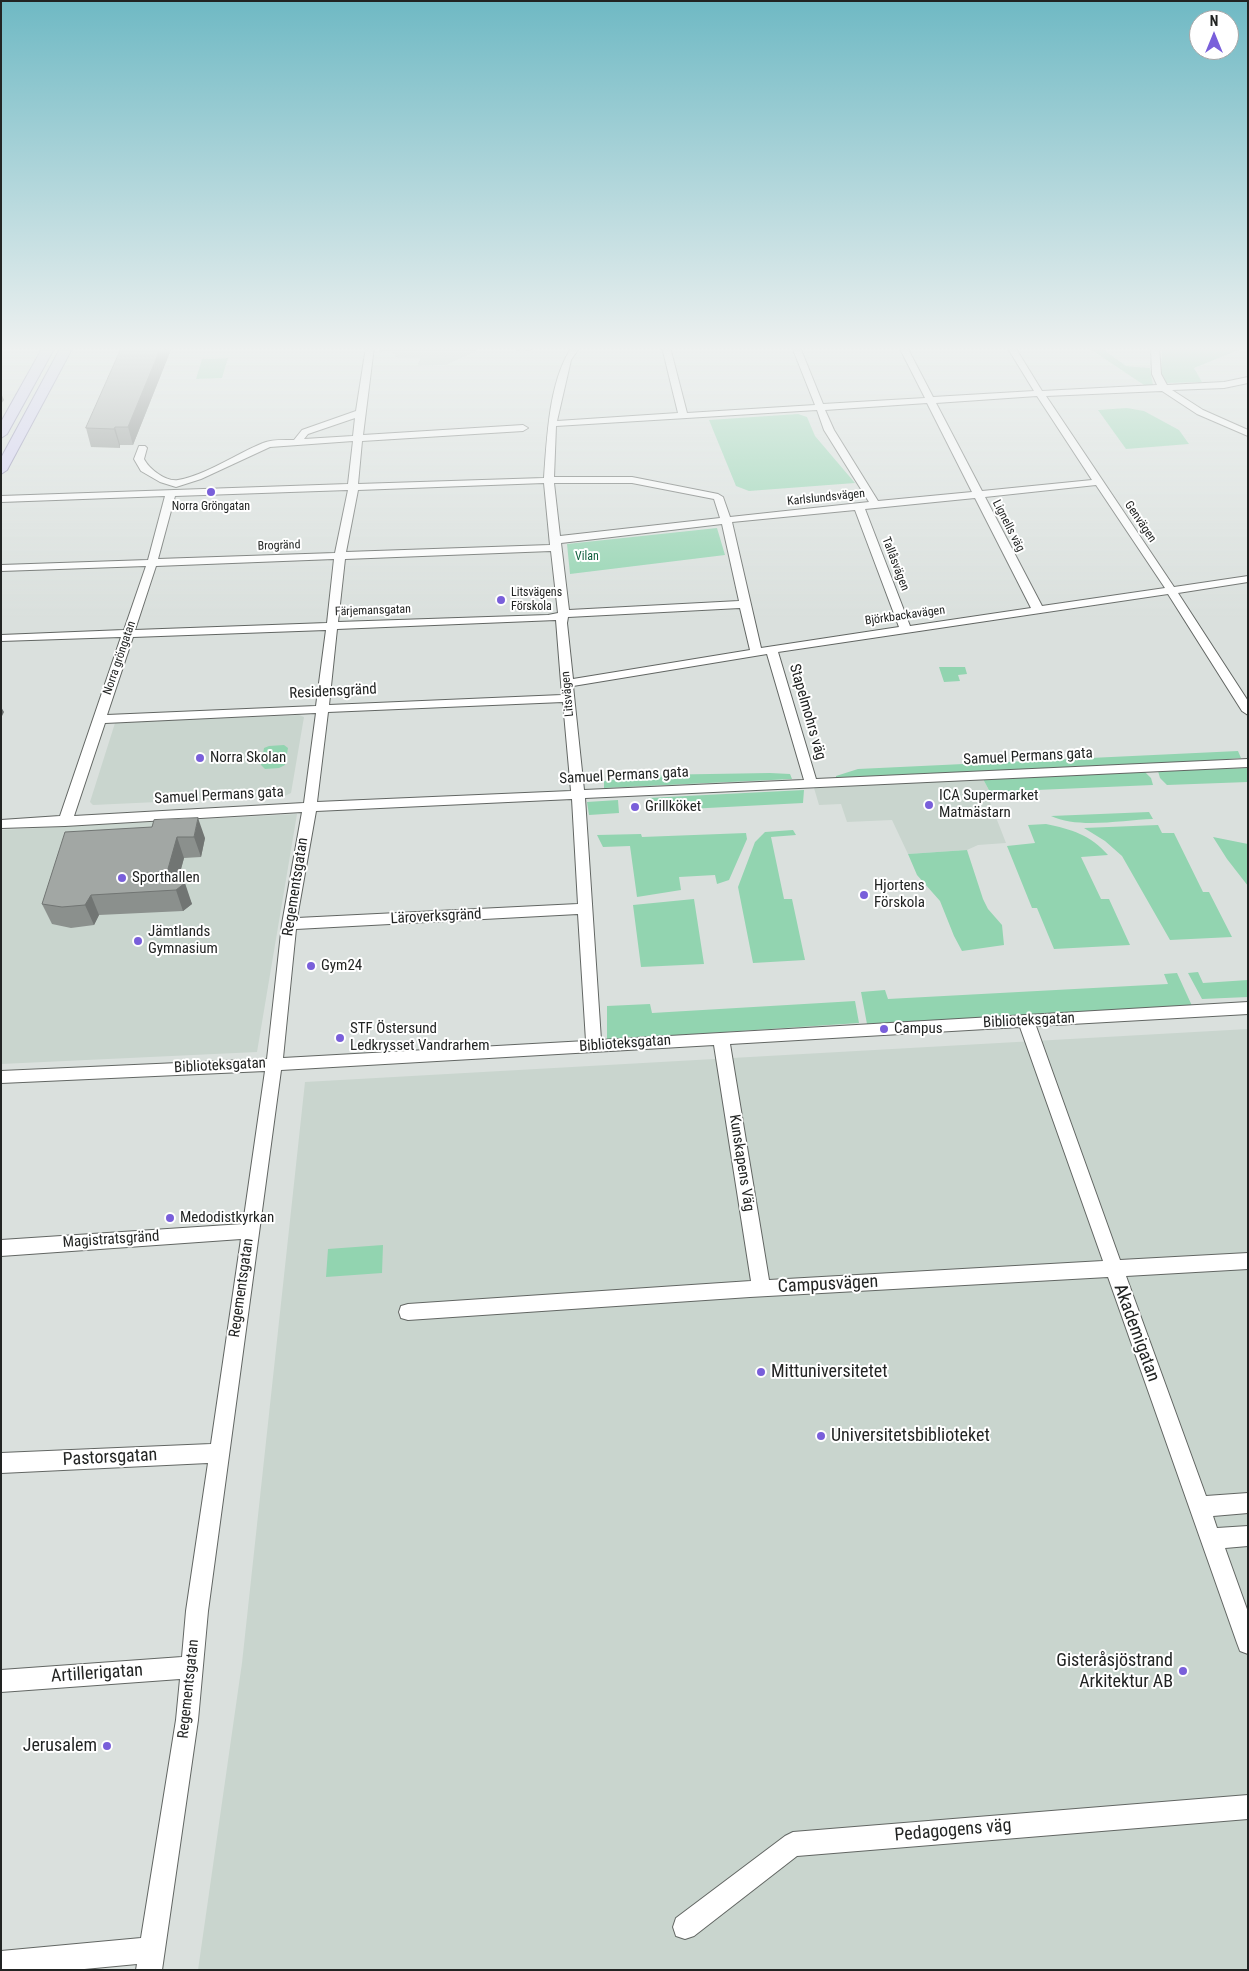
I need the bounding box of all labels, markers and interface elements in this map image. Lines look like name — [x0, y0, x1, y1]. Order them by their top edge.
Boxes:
north arrow — [1189, 10, 1239, 60]
text: N — [1210, 13, 1218, 29]
marker: Norra Gröngatan — [205, 486, 217, 498]
street label: Karlslundsvägen — [786, 487, 866, 509]
street label: Lignells väg — [989, 498, 1027, 554]
street label: Genvägen — [1121, 499, 1159, 545]
place label: Norra Gröngatan — [172, 500, 250, 514]
street label: Tallåsvägen — [878, 535, 912, 593]
street label: Brogränd — [257, 538, 301, 554]
park label: Vilan — [575, 550, 599, 564]
place label: Litsvägens Förskola — [511, 586, 562, 614]
marker: Litsvägens Förskola — [495, 594, 507, 606]
street label: Färjemansgatan — [335, 602, 411, 620]
street label: Björkbackavägen — [864, 603, 946, 629]
street label: Norra gröngatan — [101, 619, 139, 697]
street label: Stapelmohrs väg — [785, 662, 829, 762]
street label: Litsvägen — [559, 671, 577, 717]
street label: Residensgränd — [289, 681, 377, 703]
street label: Samuel Permans gata — [963, 745, 1093, 769]
place label: Norra Skolan — [210, 749, 286, 767]
marker: Norra Skolan — [194, 752, 206, 764]
street label: Samuel Permans gata — [559, 764, 689, 788]
street label: Samuel Permans gata — [154, 784, 284, 808]
place label: ICA Supermarket Matmästarn — [939, 787, 1039, 822]
place label: Grillköket — [645, 798, 701, 816]
marker: ICA Supermarket Matmästarn — [923, 799, 935, 811]
marker: Grillköket — [629, 801, 641, 813]
street label: Regementsgatan — [279, 836, 313, 938]
place label: Sporthallen — [132, 869, 200, 887]
marker: Sporthallen — [116, 872, 128, 884]
place label: Hjortens Förskola — [874, 877, 925, 912]
marker: Hjortens Förskola — [858, 889, 870, 901]
street label: Läroverksgränd — [390, 906, 482, 928]
place label: Jämtlands Gymnasium — [148, 923, 218, 958]
marker: Jämtlands Gymnasium — [132, 935, 144, 947]
place label: Gym24 — [321, 957, 362, 975]
marker: Gym24 — [305, 960, 317, 972]
street label: Biblioteksgatan — [983, 1010, 1075, 1032]
place label: STF Östersund Ledkrysset Vandrarhem — [350, 1020, 489, 1055]
place label: Campus — [894, 1020, 942, 1038]
marker: Campus — [878, 1023, 890, 1035]
marker: STF Östersund Ledkrysset Vandrarhem — [334, 1032, 346, 1044]
street label: Biblioteksgatan — [578, 1032, 672, 1056]
street label: Biblioteksgatan — [174, 1055, 266, 1077]
street label: Kunskapens Väg — [724, 1113, 758, 1213]
place label: Medodistkyrkan — [180, 1209, 274, 1227]
marker: Medodistkyrkan — [164, 1212, 176, 1224]
street label: Magistratsgränd — [62, 1228, 160, 1252]
street label: Regementsgatan — [226, 1237, 258, 1339]
street label: Campusvägen — [777, 1272, 879, 1298]
street label: Akademigatan — [1108, 1281, 1164, 1385]
place label: Mittuniversitetet — [771, 1361, 888, 1383]
marker: Mittuniversitetet — [755, 1366, 767, 1378]
place label: Universitetsbiblioteket — [831, 1425, 990, 1447]
marker: Universitetsbiblioteket — [815, 1430, 827, 1442]
street label: Pastorsgatan — [62, 1445, 158, 1471]
street label: Regementsgatan — [175, 1638, 203, 1740]
place label: Gisteråsjöstrand Arkitektur AB — [1056, 1650, 1173, 1692]
street label: Artillerigatan — [50, 1660, 144, 1688]
marker: Gisteråsjöstrand Arkitektur AB — [1177, 1665, 1189, 1677]
place label: Jerusalem — [23, 1735, 97, 1757]
marker: Jerusalem — [101, 1740, 113, 1752]
street label: Pedagogens väg — [894, 1815, 1012, 1847]

